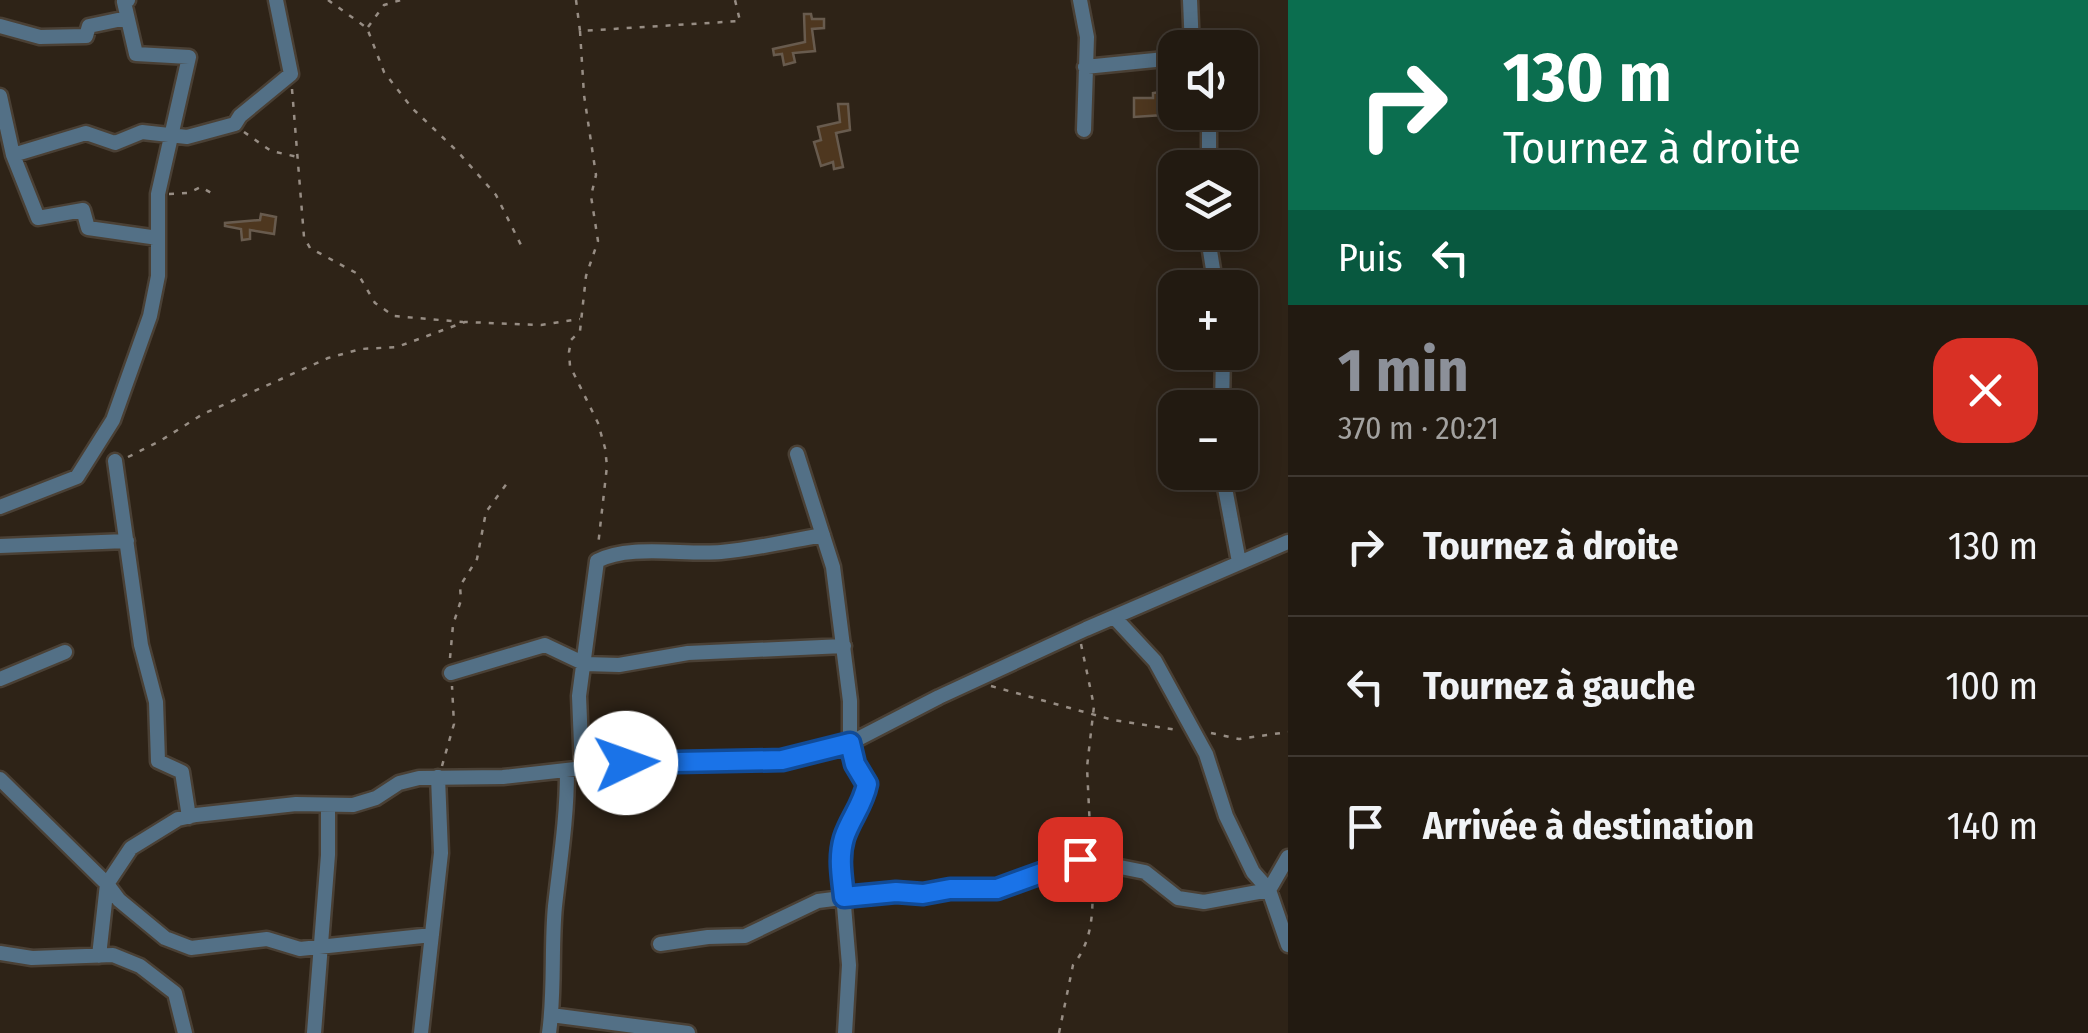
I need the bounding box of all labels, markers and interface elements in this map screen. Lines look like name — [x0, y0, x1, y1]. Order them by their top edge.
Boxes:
map controls — [1158, 30, 1258, 490]
button: sound — [1158, 30, 1258, 130]
text: 130 m — [1503, 36, 1672, 120]
icon: right — [1338, 40, 1468, 170]
text: Tournez à droite — [1503, 121, 1801, 175]
button: layers — [1158, 150, 1258, 250]
icon: left — [1423, 230, 1478, 285]
text: Puis — [1338, 235, 1403, 281]
button: + — [1158, 270, 1258, 370]
text: 1 min — [1338, 335, 1469, 407]
button: close — [1933, 338, 2038, 443]
button: − — [1158, 390, 1258, 490]
text: 370 m · 20:21 — [1338, 409, 1499, 447]
icon: right — [1338, 519, 1393, 574]
text: Tournez à droite — [1423, 523, 1679, 569]
text: 130 m — [1948, 523, 2038, 569]
icon: left — [1338, 659, 1393, 714]
text: Tournez à gauche — [1423, 663, 1695, 709]
text: 100 m — [1945, 663, 2038, 709]
position arrow — [574, 711, 678, 815]
icon: arrive — [1338, 799, 1393, 854]
text: Arrivée à destination — [1423, 803, 1754, 849]
text: 140 m — [1947, 803, 2038, 849]
pin — [1038, 817, 1123, 902]
icon: arrive — [1053, 832, 1108, 887]

